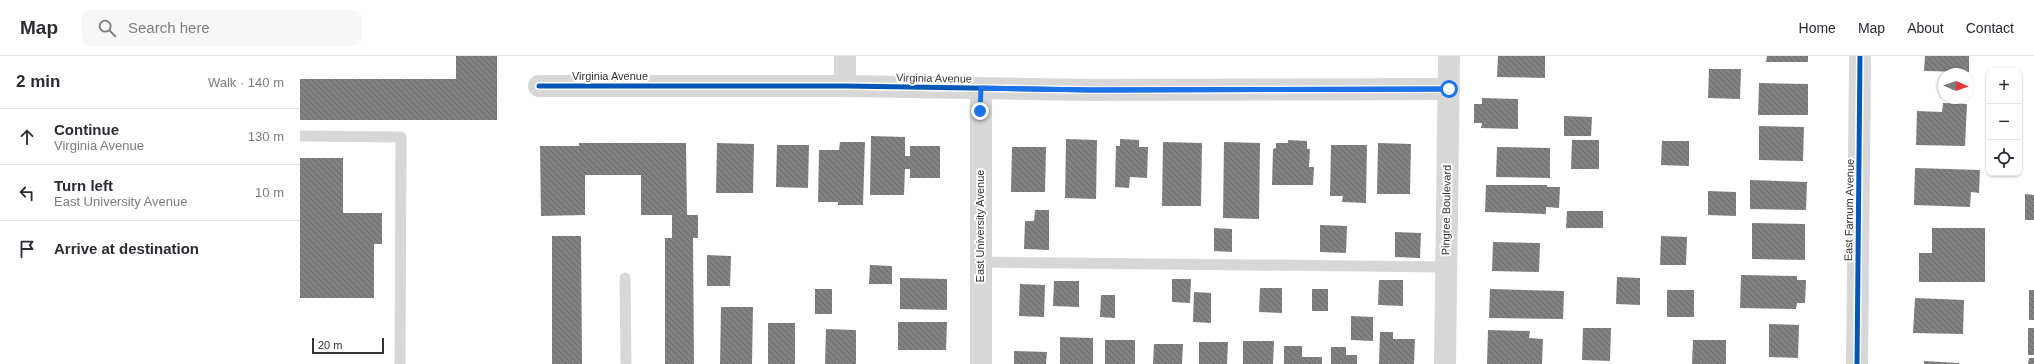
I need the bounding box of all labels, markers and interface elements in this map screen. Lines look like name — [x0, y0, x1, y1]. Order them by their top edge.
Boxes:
search box — [82, 10, 362, 46]
text: Map — [20, 17, 58, 38]
icon: search — [96, 17, 118, 39]
text: Search here — [128, 19, 210, 36]
text: Home — [1799, 20, 1836, 36]
text: Map — [1858, 20, 1885, 36]
text: About — [1907, 20, 1944, 36]
text: Contact — [1966, 20, 2014, 36]
north arrow — [1938, 68, 1974, 104]
map controls — [1986, 68, 2022, 176]
button: + — [1986, 68, 2022, 104]
street label: Virginia Avenue — [572, 70, 648, 82]
street label: Virginia Avenue — [896, 71, 972, 85]
text: 2 min — [16, 72, 60, 91]
text: Walk · 140 m — [208, 75, 284, 90]
route start — [1440, 80, 1458, 98]
route end — [971, 102, 989, 120]
button: − — [1986, 104, 2022, 140]
text: Continue — [54, 121, 119, 138]
icon: ahead — [16, 126, 38, 148]
text: 130 m — [248, 129, 284, 144]
text: Virginia Avenue — [54, 138, 144, 153]
button: locate — [1986, 140, 2022, 176]
street label: East Farnum Avenue — [1842, 159, 1856, 261]
street label: Pingree Boulevard — [1439, 165, 1453, 255]
street label: East University Avenue — [974, 170, 986, 282]
text: Turn left — [54, 177, 113, 194]
icon: left — [16, 182, 38, 204]
text: 10 m — [255, 185, 284, 200]
text: East University Avenue — [54, 194, 187, 209]
icon: arrive — [16, 238, 38, 260]
text: Arrive at destination — [54, 240, 199, 257]
scale bar — [312, 336, 384, 355]
text: 20 m — [318, 339, 342, 351]

